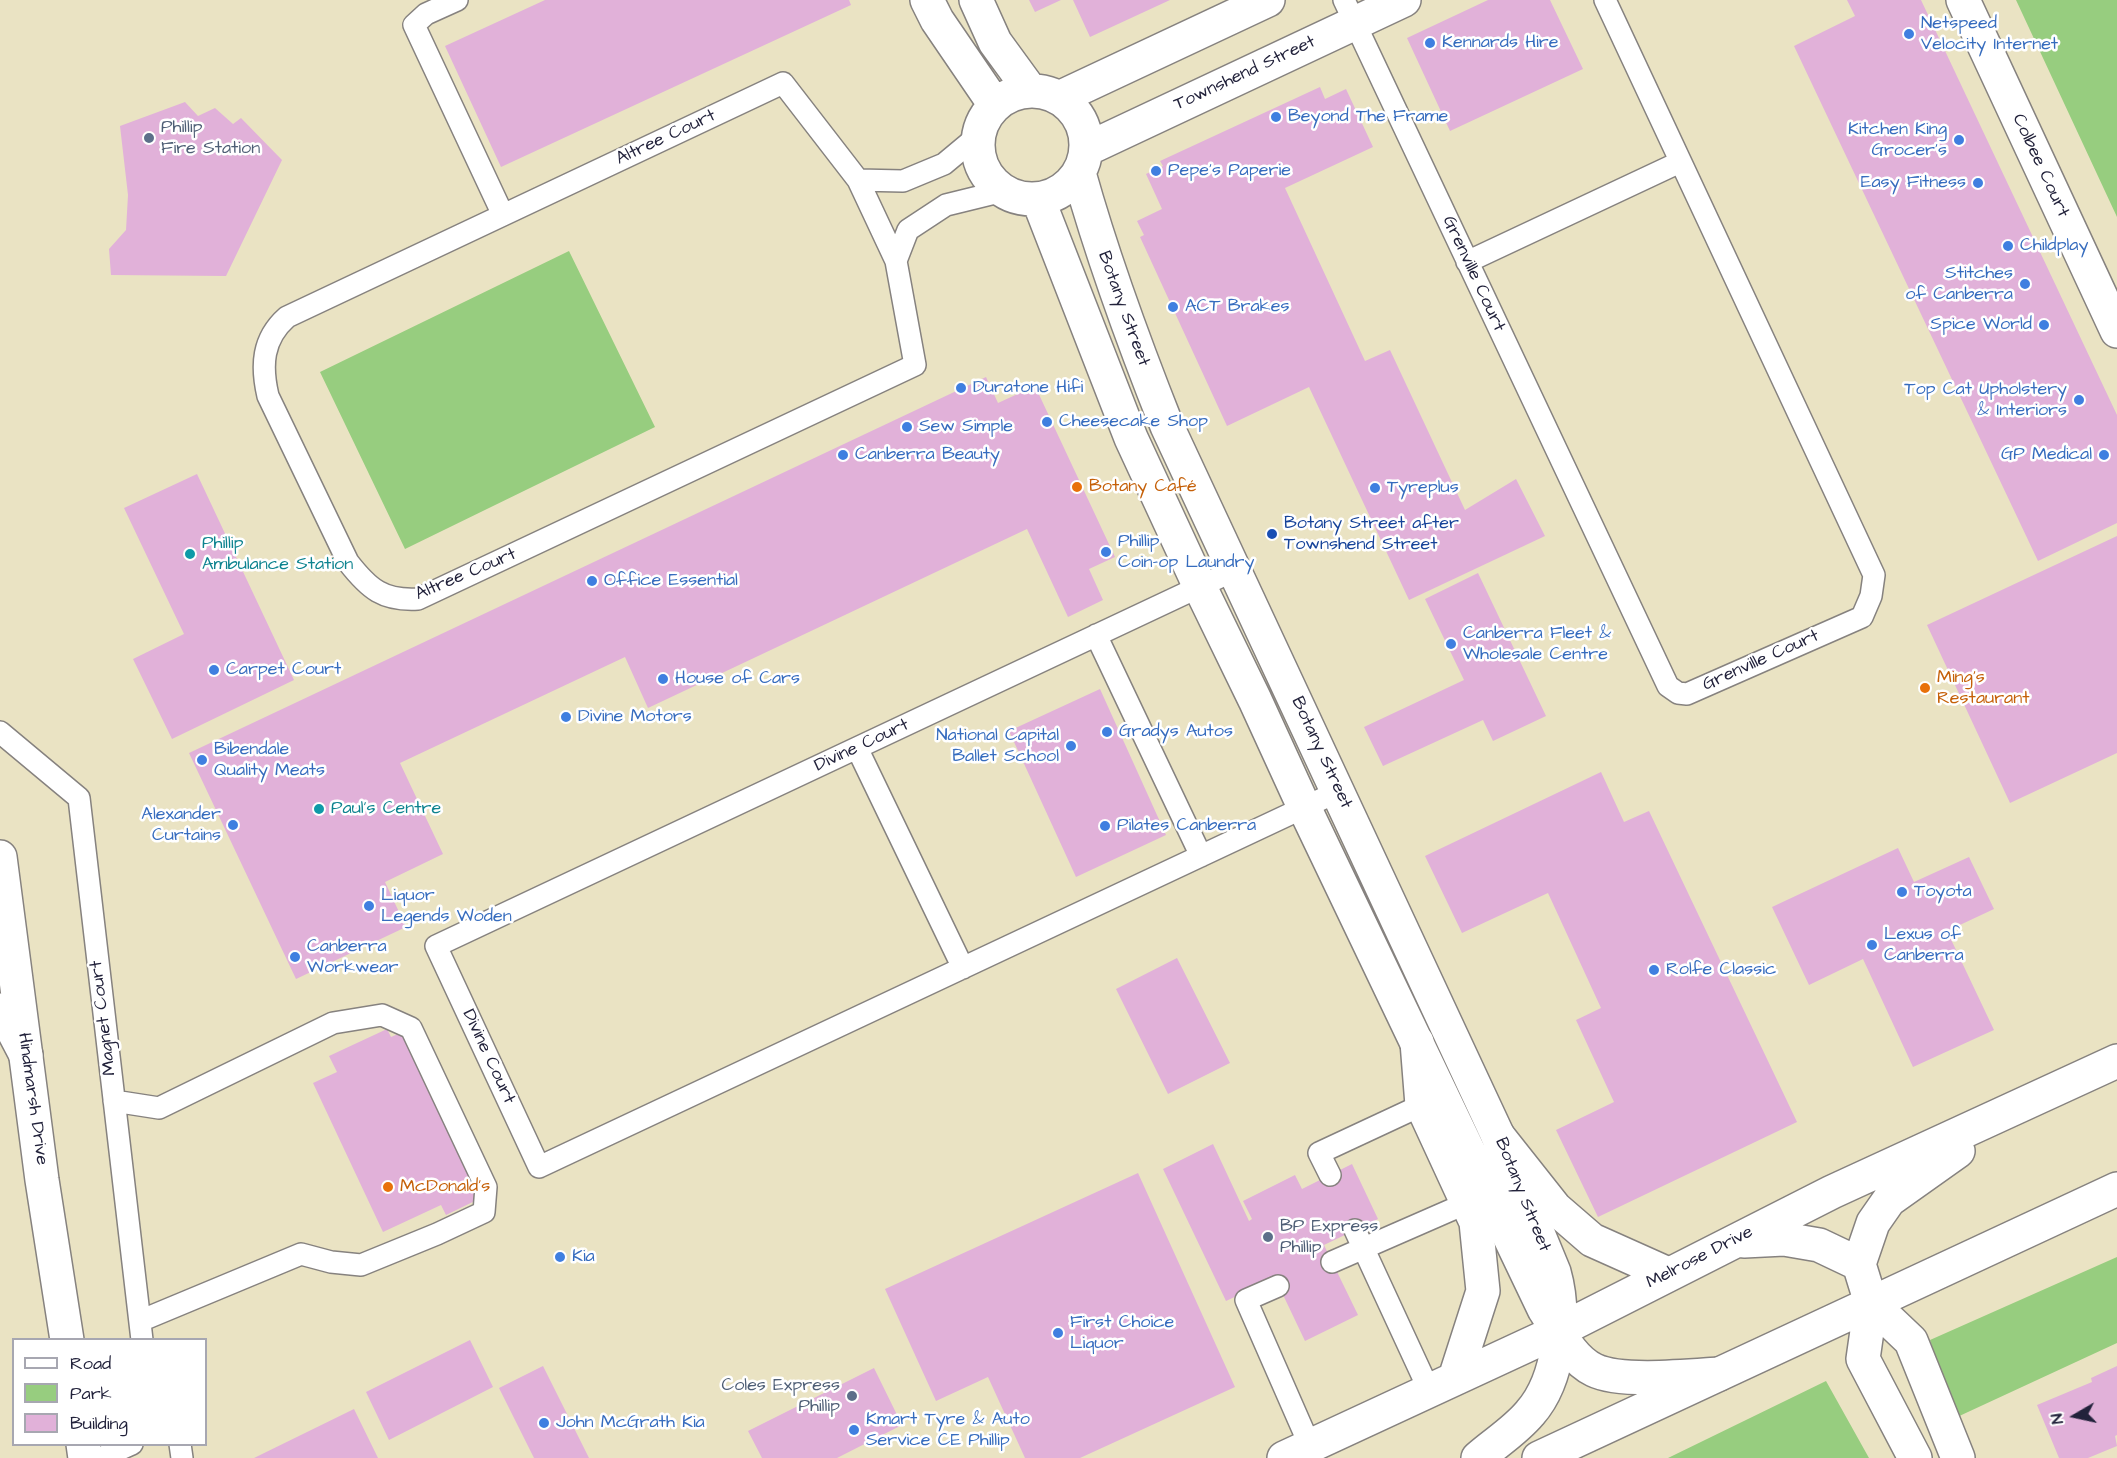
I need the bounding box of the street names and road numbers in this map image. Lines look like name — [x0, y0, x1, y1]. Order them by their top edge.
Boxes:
street label: Townshend Street — [1171, 32, 1319, 116]
street label: Altree Court — [613, 106, 719, 170]
street label: Colbee Court — [2007, 111, 2073, 221]
street label: Grenville Court — [1437, 213, 1509, 335]
street label: Botany Street — [1092, 248, 1154, 370]
street label: Altree Court — [412, 544, 520, 606]
street label: Grenville Court — [1700, 626, 1822, 696]
street label: Botany Street — [1286, 694, 1356, 812]
street label: Divine Court — [811, 715, 913, 777]
street label: Magnet Court — [86, 959, 122, 1077]
street label: Divine Court — [457, 1006, 519, 1108]
street label: Hindmarsh Drive — [12, 1031, 52, 1167]
street label: Botany Street — [1489, 1135, 1555, 1255]
street label: Melrose Drive — [1643, 1222, 1757, 1294]

